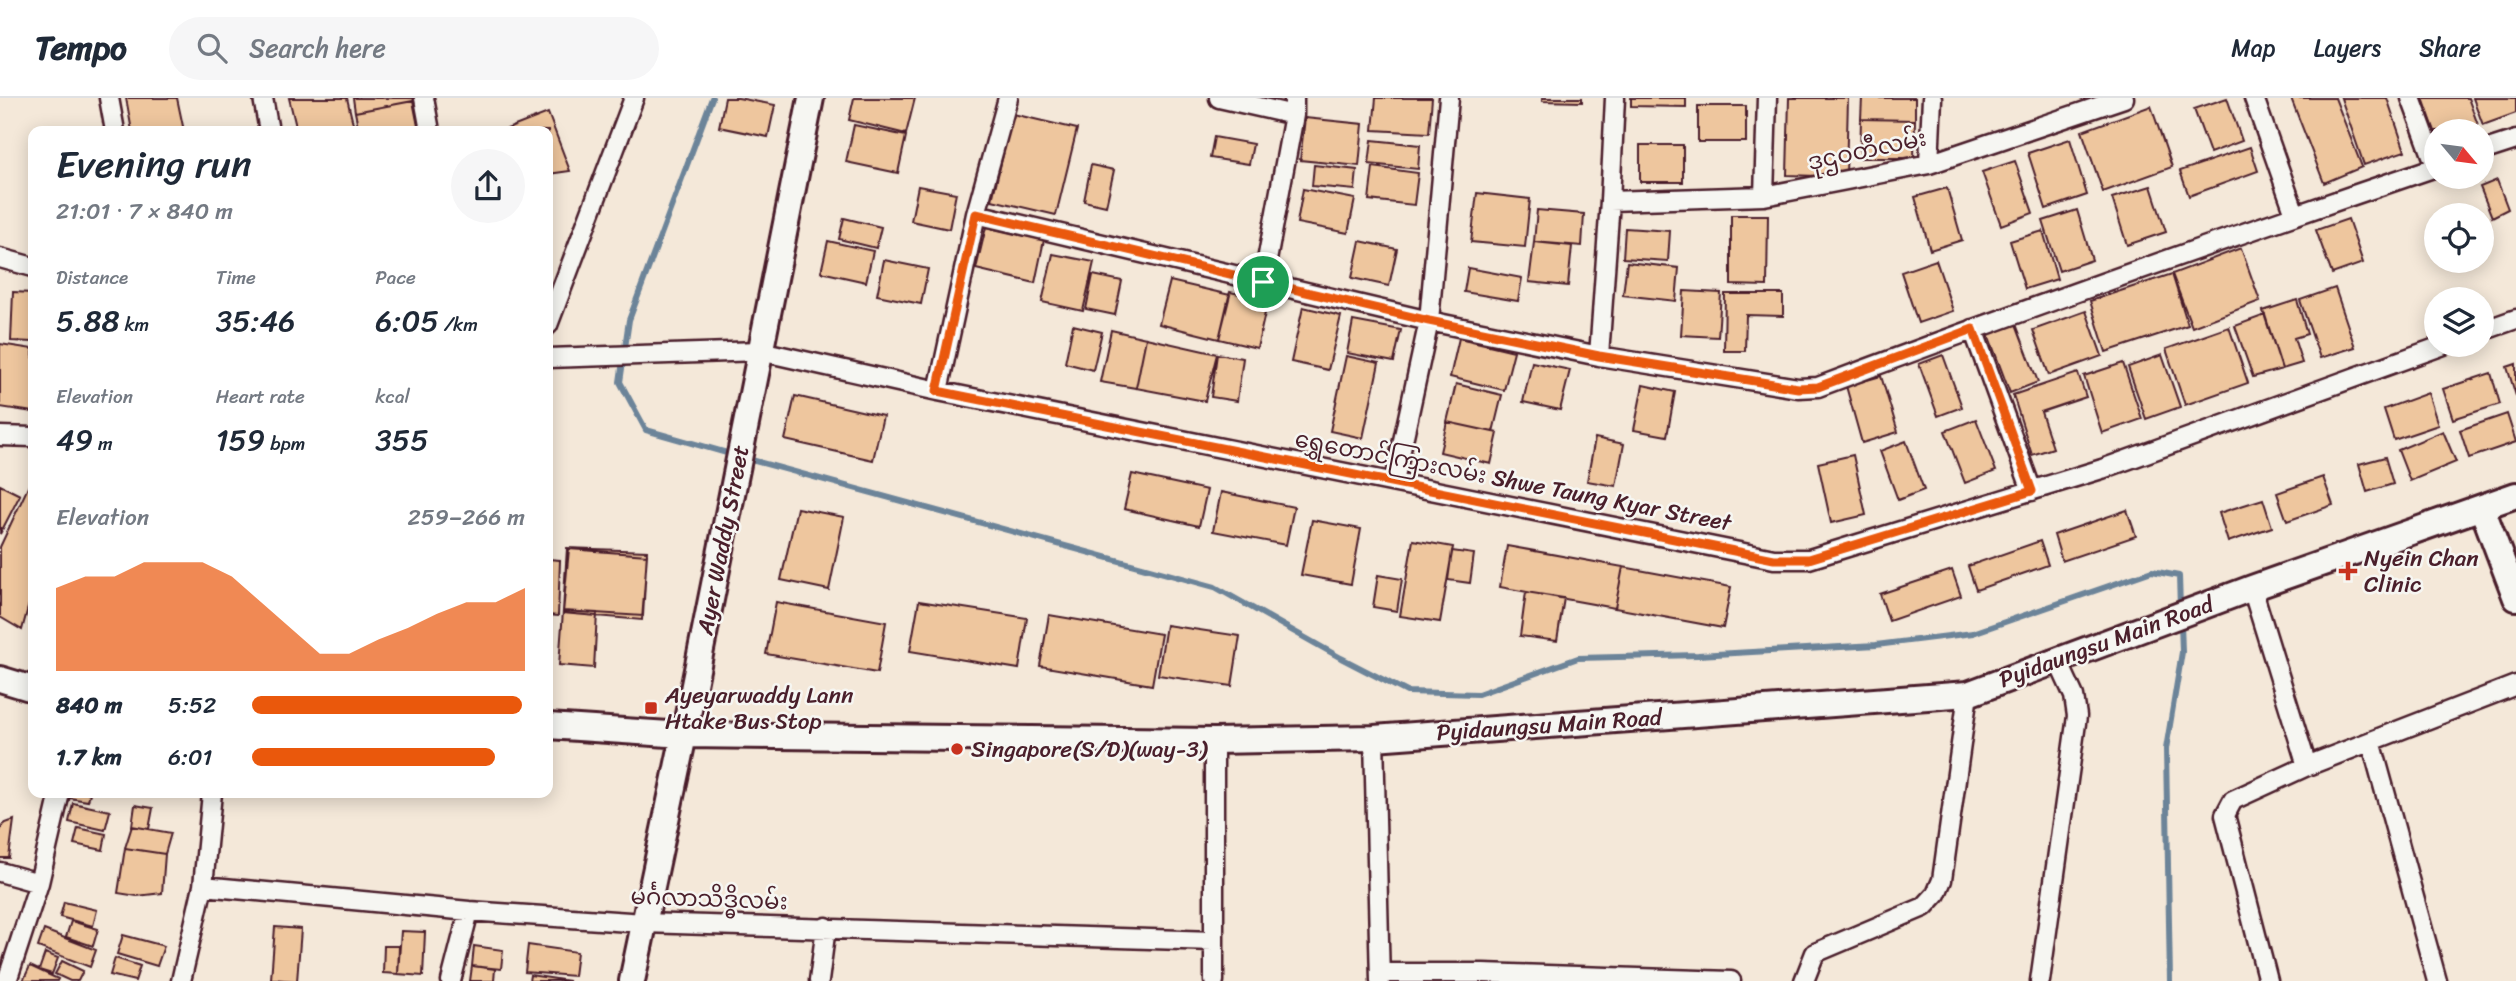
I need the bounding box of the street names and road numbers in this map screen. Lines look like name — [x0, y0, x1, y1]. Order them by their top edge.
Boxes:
street label: ဒုဌဝတီလမ်း — [1804, 117, 1930, 183]
street label: ရွှေတောင်ကြားလမ်း Shwe Taung Kyar Street — [1291, 419, 1736, 544]
street label: Ayer Waddy Street — [684, 442, 761, 639]
street label: Pyidaungsu Main Road — [1993, 584, 2221, 700]
street label: Pyidaungsu Main Road — [1435, 697, 1665, 753]
street label: မင်္ဂလာသိဒ္ဓိလမ်း — [630, 876, 788, 922]

